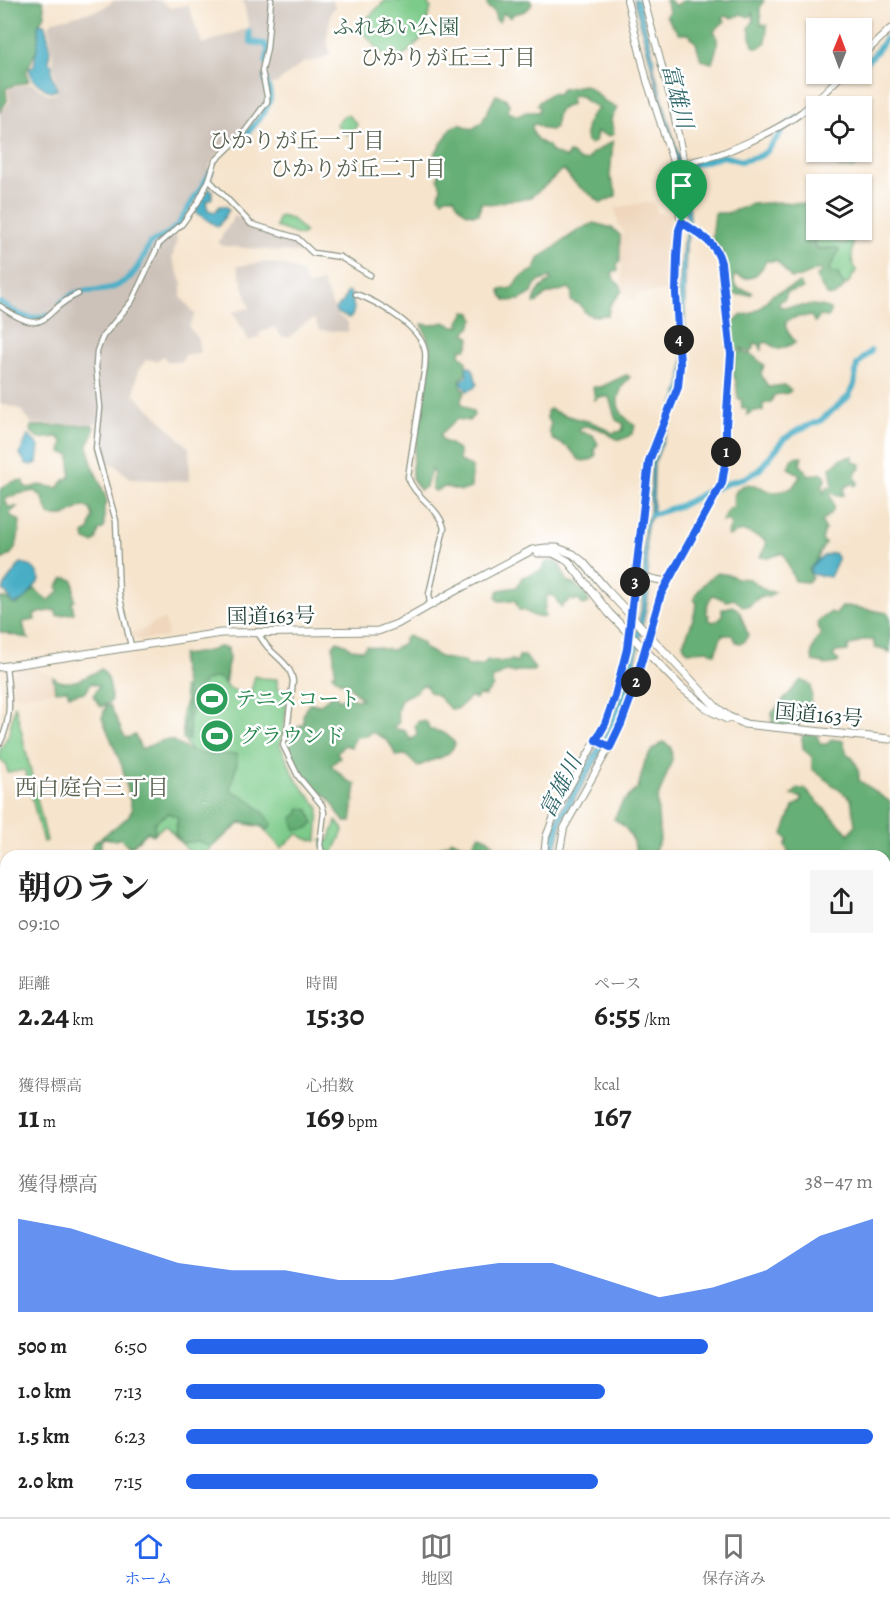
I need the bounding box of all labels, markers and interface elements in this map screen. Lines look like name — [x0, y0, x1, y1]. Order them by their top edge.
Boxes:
park label: ふれあい公園 — [333, 13, 459, 41]
north arrow — [806, 18, 872, 84]
map controls — [806, 18, 872, 240]
district label: ひかりが丘三丁目 — [360, 43, 536, 73]
water label: 富雄川 — [654, 61, 700, 134]
button: locate — [806, 96, 872, 162]
district label: ひかりが丘一丁目 — [209, 126, 385, 156]
district label: ひかりが丘二丁目 — [270, 154, 446, 184]
pin — [656, 160, 707, 222]
icon: arrive — [665, 169, 698, 202]
button: layers — [806, 174, 872, 240]
pin: 4 — [664, 325, 694, 355]
text: 4 — [675, 329, 683, 351]
pin: 1 — [711, 437, 741, 467]
text: 1 — [723, 441, 729, 463]
pin: 3 — [620, 567, 650, 597]
text: 3 — [632, 571, 638, 593]
street label: 国道163号 — [226, 601, 316, 631]
pin: 2 — [621, 667, 651, 697]
text: 2 — [632, 671, 640, 693]
sports icon: テニスコート — [194, 681, 230, 717]
place label: テニスコート — [235, 685, 360, 713]
street label: 国道163号 — [774, 697, 864, 733]
sports icon: グラウンド — [199, 718, 235, 754]
place label: グラウンド — [240, 722, 345, 750]
water label: 富雄川 — [533, 748, 590, 823]
district label: 西白庭台三丁目 — [15, 773, 169, 803]
text: 朝のラン — [18, 865, 150, 910]
button: share — [810, 870, 873, 933]
text: 09:10 — [18, 910, 60, 937]
text: 距離 — [18, 973, 50, 995]
text: 時間 — [306, 973, 338, 995]
text: ペース — [594, 973, 641, 995]
text: 2.24 — [18, 995, 69, 1035]
text: 15:30 — [306, 995, 365, 1035]
text: 6:55 — [594, 995, 641, 1035]
text: km — [69, 1009, 94, 1031]
text: /km — [641, 1009, 670, 1031]
text: kcal — [594, 1074, 620, 1096]
text: 獲得標高 — [18, 1075, 82, 1097]
text: 心拍数 — [306, 1075, 354, 1097]
text: 167 — [594, 1096, 632, 1136]
text: 11 — [18, 1097, 39, 1137]
text: 169 — [306, 1097, 345, 1137]
text: m — [39, 1111, 56, 1133]
text: bpm — [345, 1111, 378, 1133]
text: 38–47 m — [805, 1168, 873, 1195]
text: 獲得標高 — [18, 1171, 98, 1198]
text: 500 m — [18, 1333, 67, 1360]
text: 6:50 — [114, 1333, 147, 1360]
text: 1.0 km — [18, 1378, 71, 1405]
text: 7:13 — [114, 1378, 142, 1405]
text: 1.5 km — [18, 1423, 70, 1450]
text: 6:23 — [114, 1423, 146, 1450]
text: 2.0 km — [18, 1468, 74, 1495]
text: 7:15 — [114, 1468, 143, 1495]
tab: ホーム — [124, 1530, 172, 1590]
tab: 地図 — [420, 1530, 453, 1590]
tab: 保存済み — [702, 1530, 766, 1590]

